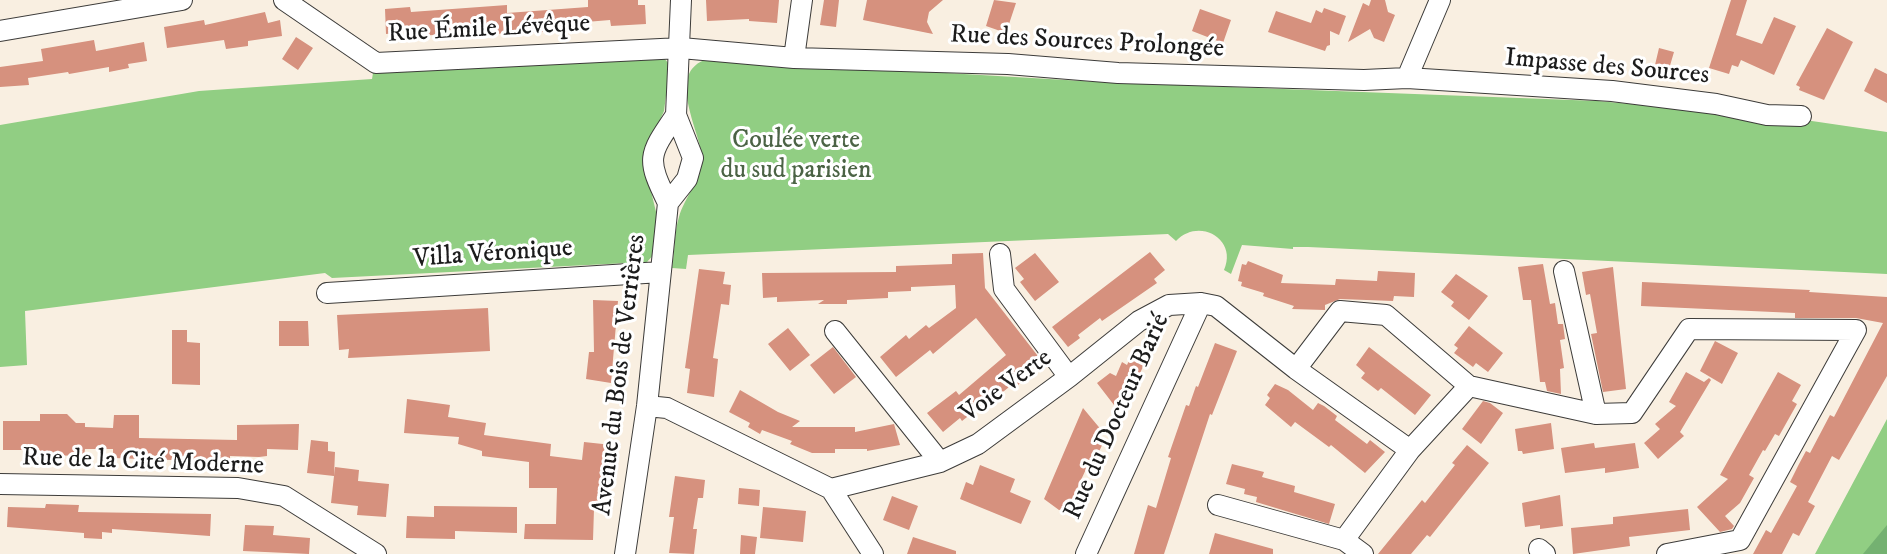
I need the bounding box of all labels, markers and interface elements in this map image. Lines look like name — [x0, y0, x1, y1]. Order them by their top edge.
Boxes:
street label: Rue Émile Lévêque — [387, 9, 591, 51]
street label: Rue des Sources Prolongée — [949, 20, 1225, 66]
street label: Impasse des Sources — [1503, 44, 1711, 92]
park label: Coulée verte du sud parisien — [720, 126, 872, 188]
street label: Avenue du Bois de Verrières — [588, 233, 654, 517]
street label: Villa Véronique — [412, 234, 574, 276]
street label: Rue du Docteur Barié — [1059, 309, 1177, 525]
street label: Voie Verte — [955, 343, 1059, 431]
street label: Rue de la Cité Moderne — [21, 443, 265, 483]

